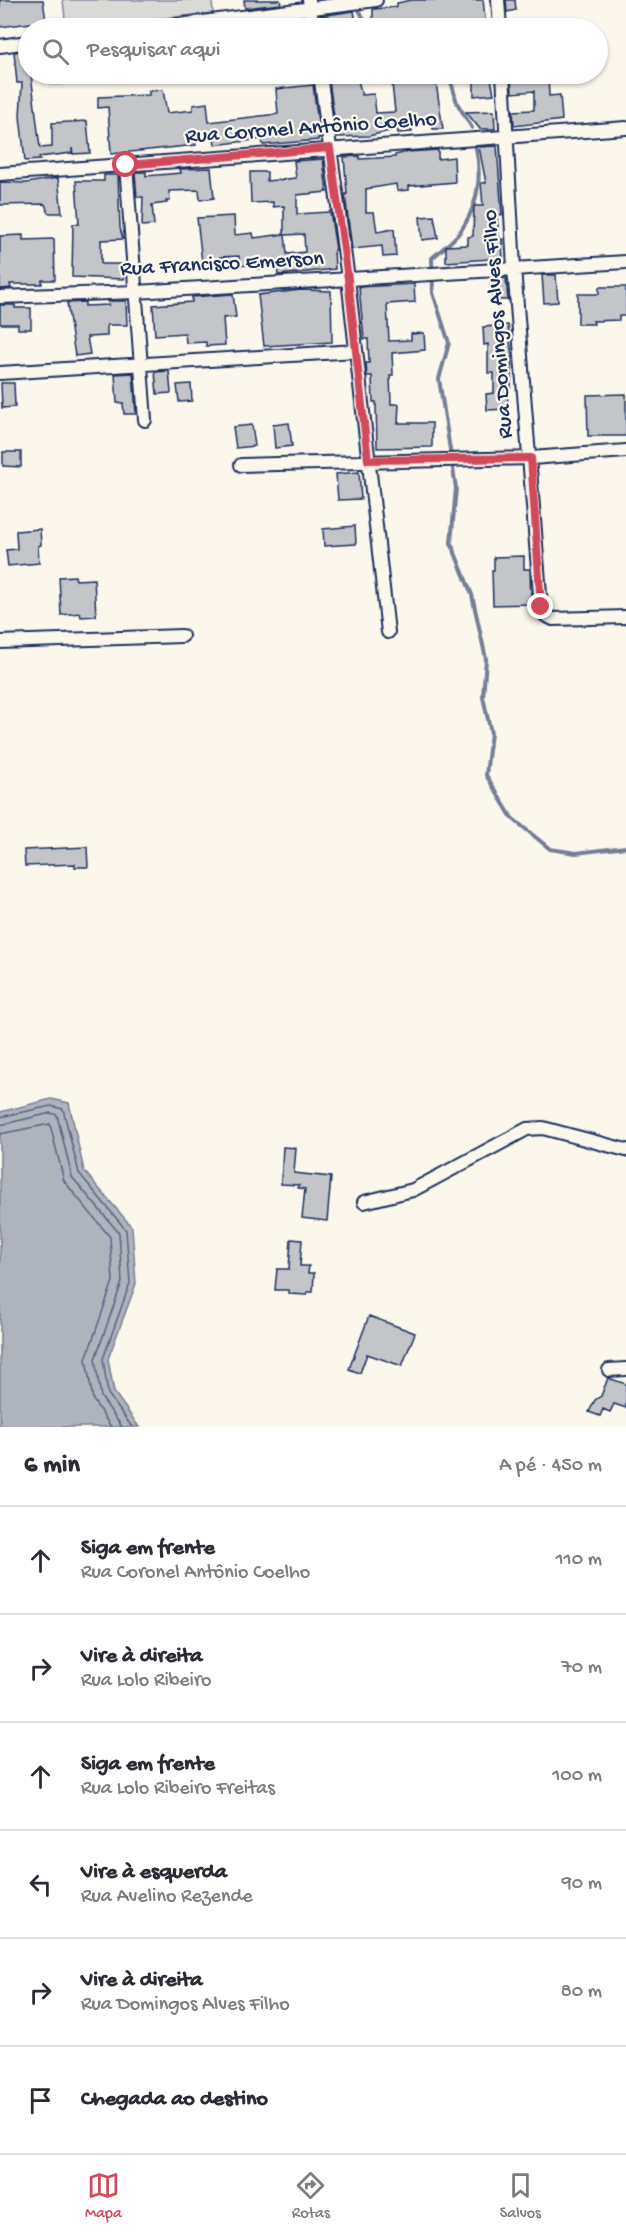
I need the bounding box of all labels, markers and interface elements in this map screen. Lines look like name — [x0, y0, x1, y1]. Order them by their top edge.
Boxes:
search box — [18, 18, 608, 84]
icon: search — [39, 35, 72, 68]
text: Pesquisar aqui — [87, 38, 221, 64]
street label: Rua Coronel Antônio Coelho — [184, 107, 438, 151]
route start — [112, 151, 138, 177]
street label: Rua Domingos Alves Filho — [478, 209, 520, 439]
street label: Rua Francisco Emerson — [120, 247, 325, 283]
route end — [527, 593, 553, 619]
text: 6 min — [24, 1451, 80, 1482]
text: A pé · 450 m — [499, 1455, 602, 1478]
text: Siga em frente — [81, 1536, 215, 1562]
icon: ahead — [24, 1544, 57, 1577]
text: 110 m — [556, 1549, 602, 1572]
text: Rua Coronel Antônio Coelho — [81, 1562, 310, 1585]
text: Vire à direita — [81, 1644, 203, 1670]
icon: right — [24, 1652, 57, 1685]
text: 70 m — [561, 1657, 602, 1680]
text: Rua Lolo Ribeiro — [81, 1670, 211, 1693]
text: Siga em frente — [81, 1752, 215, 1778]
icon: ahead — [24, 1760, 57, 1793]
text: 100 m — [552, 1765, 602, 1788]
text: Rua Lolo Ribeiro Freitas — [81, 1778, 275, 1801]
text: Vire à esquerda — [81, 1860, 227, 1886]
icon: left — [24, 1868, 57, 1901]
text: 90 m — [562, 1873, 602, 1896]
text: Rua Avelino Rezende — [81, 1886, 252, 1909]
text: Vire à direita — [81, 1968, 203, 1994]
icon: right — [24, 1976, 57, 2009]
text: 80 m — [561, 1981, 602, 2004]
text: Rua Domingos Alves Filho — [81, 1994, 290, 2017]
icon: arrive — [24, 2084, 57, 2117]
text: Chegada ao destino — [81, 2087, 268, 2113]
tab: Mapa — [85, 2169, 122, 2224]
tab: Rotas — [292, 2169, 330, 2224]
tab: Salvos — [500, 2169, 541, 2224]

